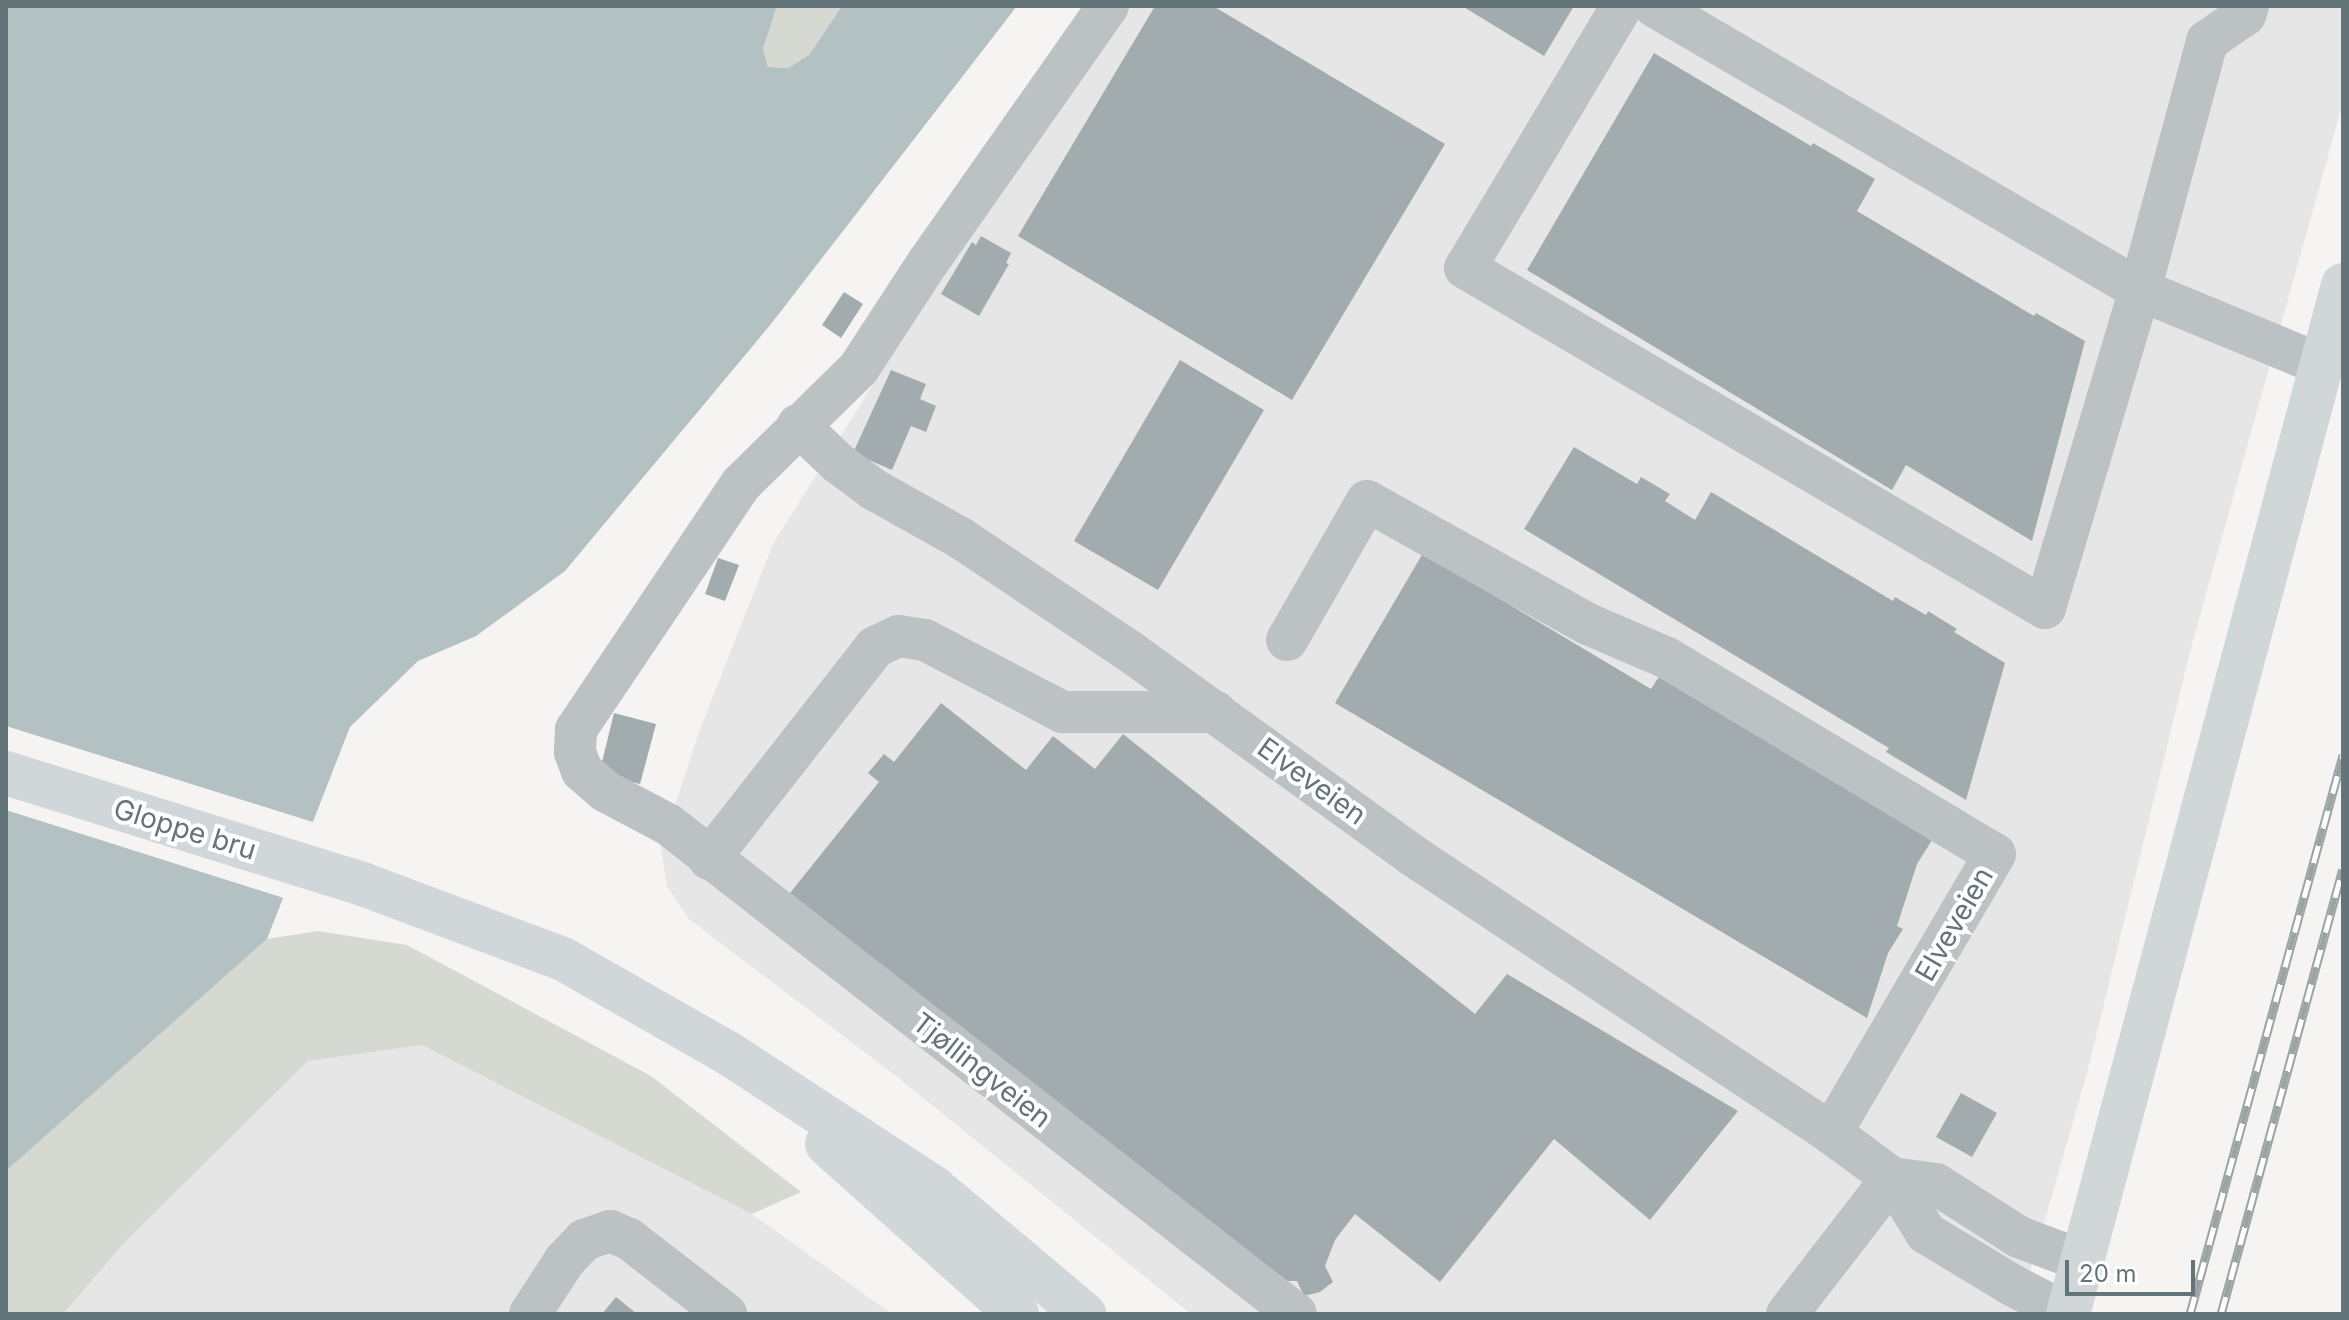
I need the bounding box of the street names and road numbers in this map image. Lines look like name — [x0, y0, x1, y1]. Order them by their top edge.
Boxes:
street label: Elveveien — [1251, 730, 1373, 832]
street label: Gloppe bru — [110, 791, 260, 867]
street label: Elveveien — [1908, 861, 2000, 987]
street label: Tjøllingveien — [906, 1005, 1058, 1135]

